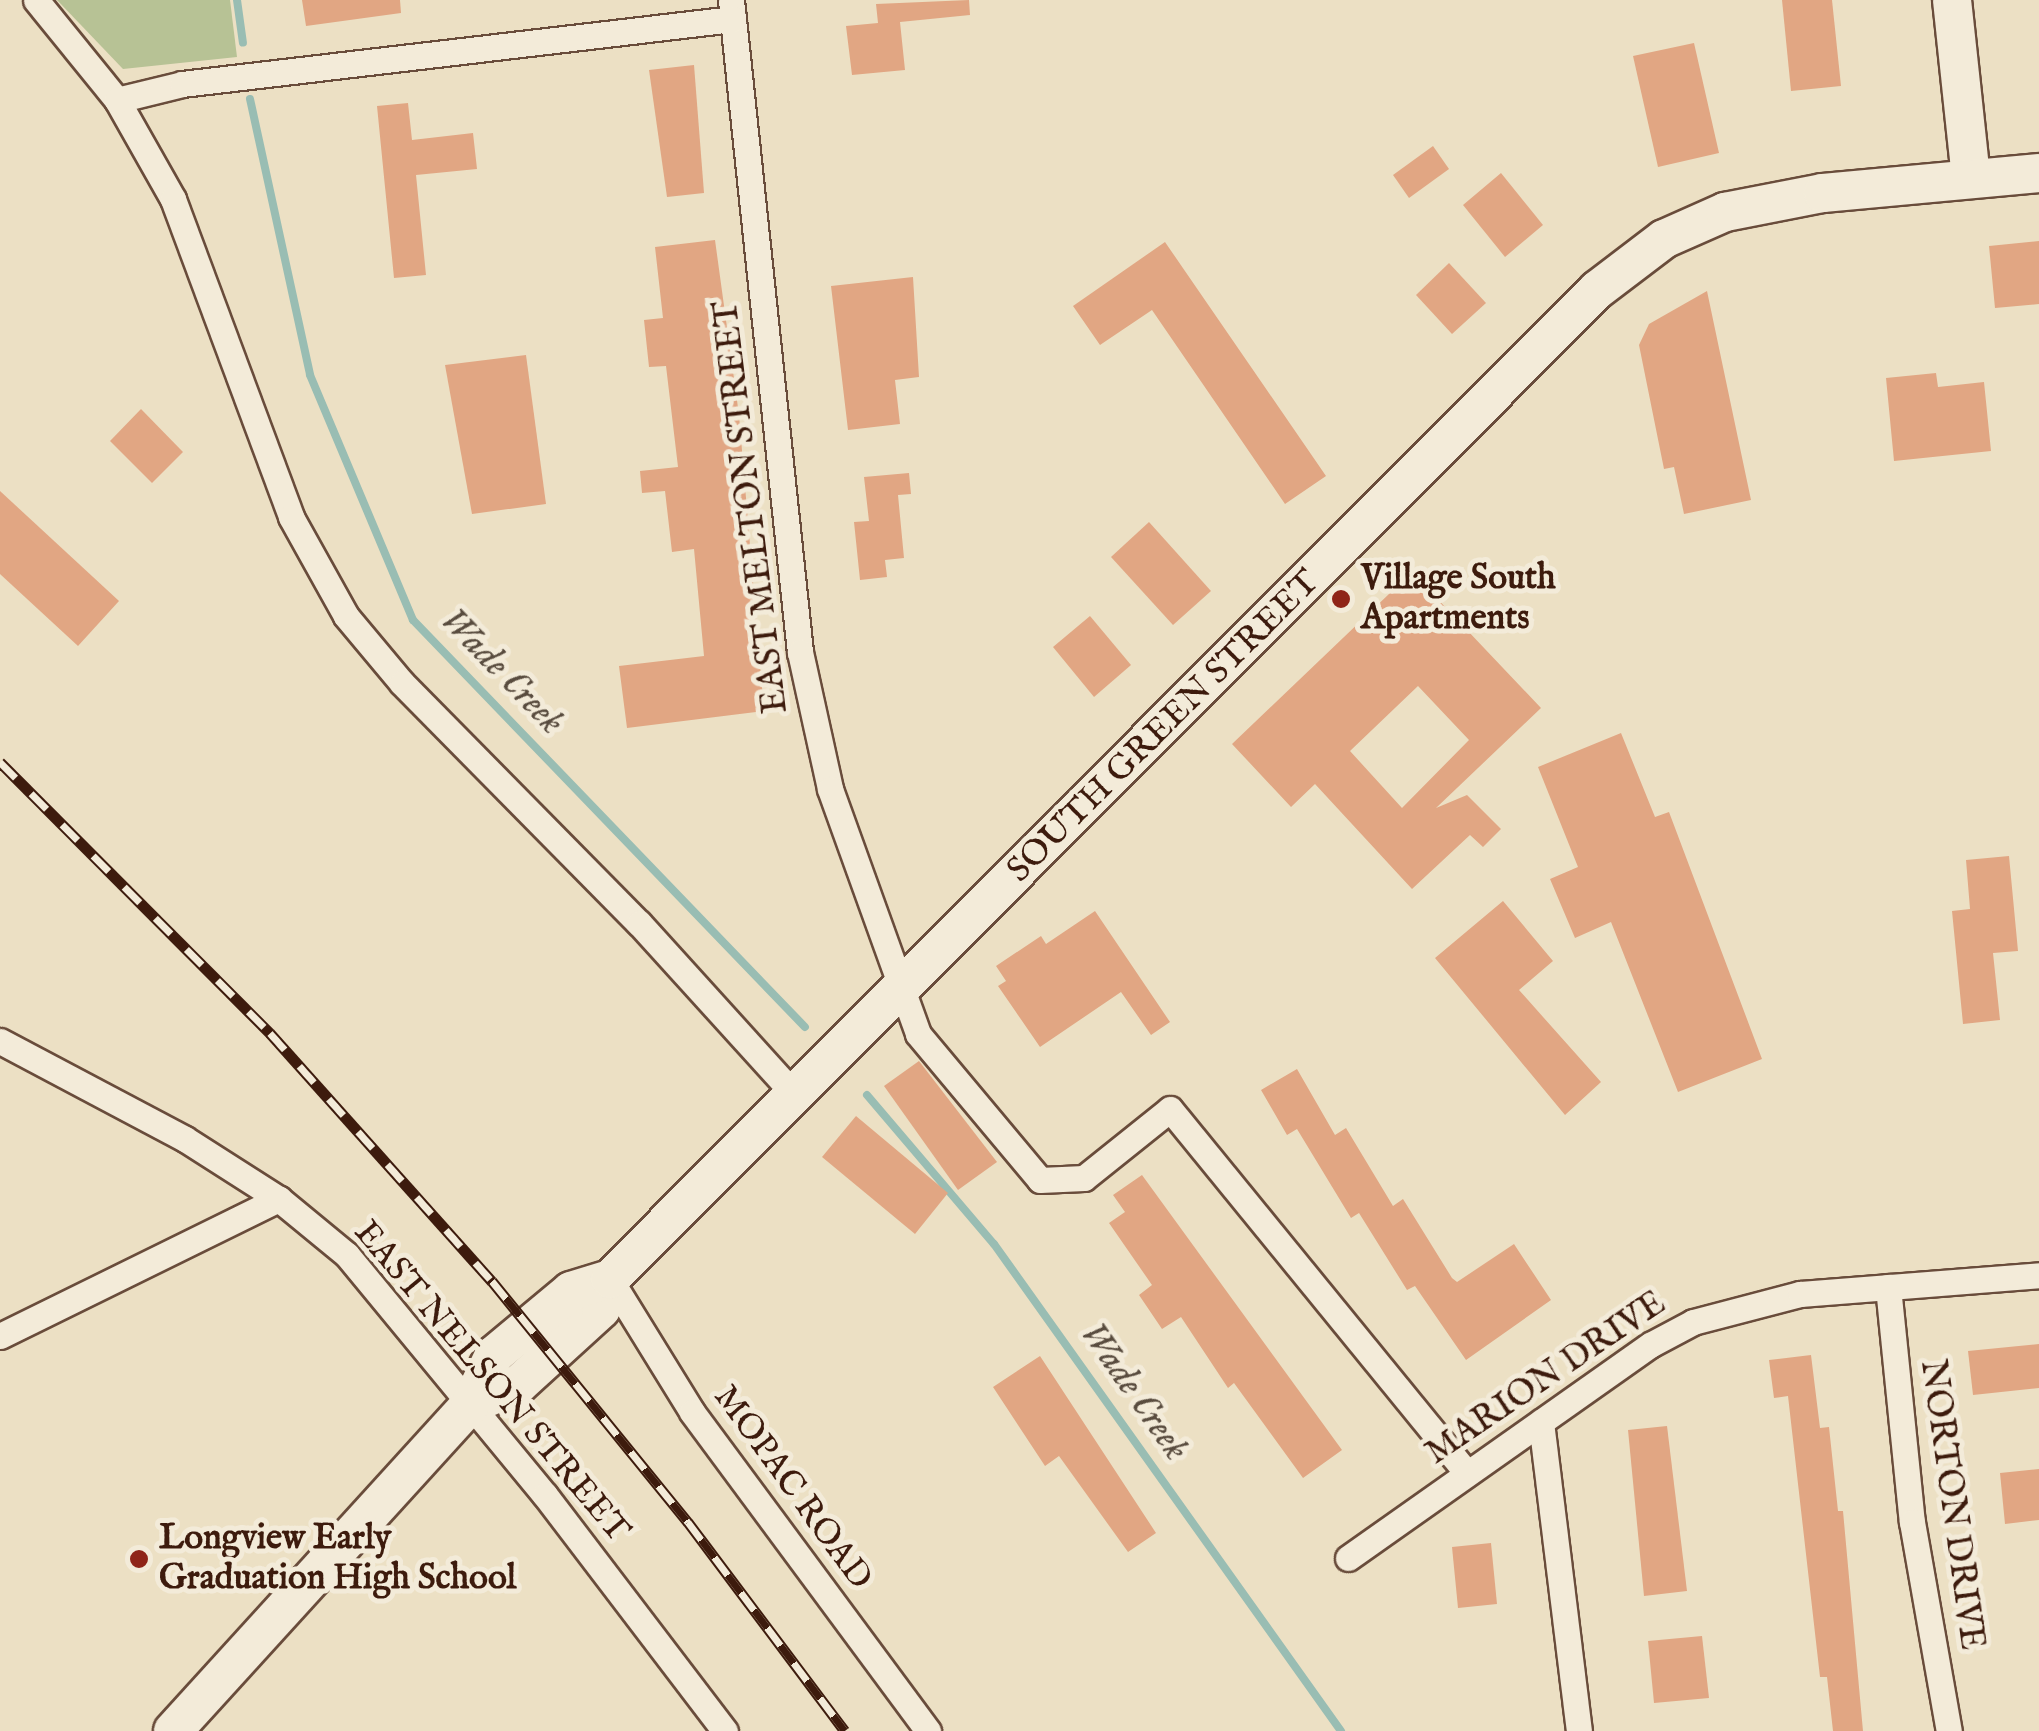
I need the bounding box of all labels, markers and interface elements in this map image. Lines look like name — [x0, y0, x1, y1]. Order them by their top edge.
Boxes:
street label: EAST MELTON STREET — [706, 298, 798, 716]
place label: Village South Apartments — [1361, 558, 1556, 640]
street label: SOUTH GREEN STREET — [999, 562, 1329, 892]
marker: Village South Apartments — [1330, 588, 1352, 610]
water label: Wade Creek — [429, 599, 573, 745]
street label: EAST NELSON STREET — [344, 1213, 638, 1551]
street label: MARION DRIVE — [1418, 1283, 1674, 1475]
water label: Wade Creek — [1069, 1314, 1197, 1470]
street label: NORTON DRIVE — [1910, 1357, 1992, 1653]
street label: MOPAC ROAD — [704, 1378, 880, 1598]
place label: Longview Early Graduation High School — [159, 1518, 516, 1600]
marker: Longview Early Graduation High School — [128, 1548, 150, 1570]

